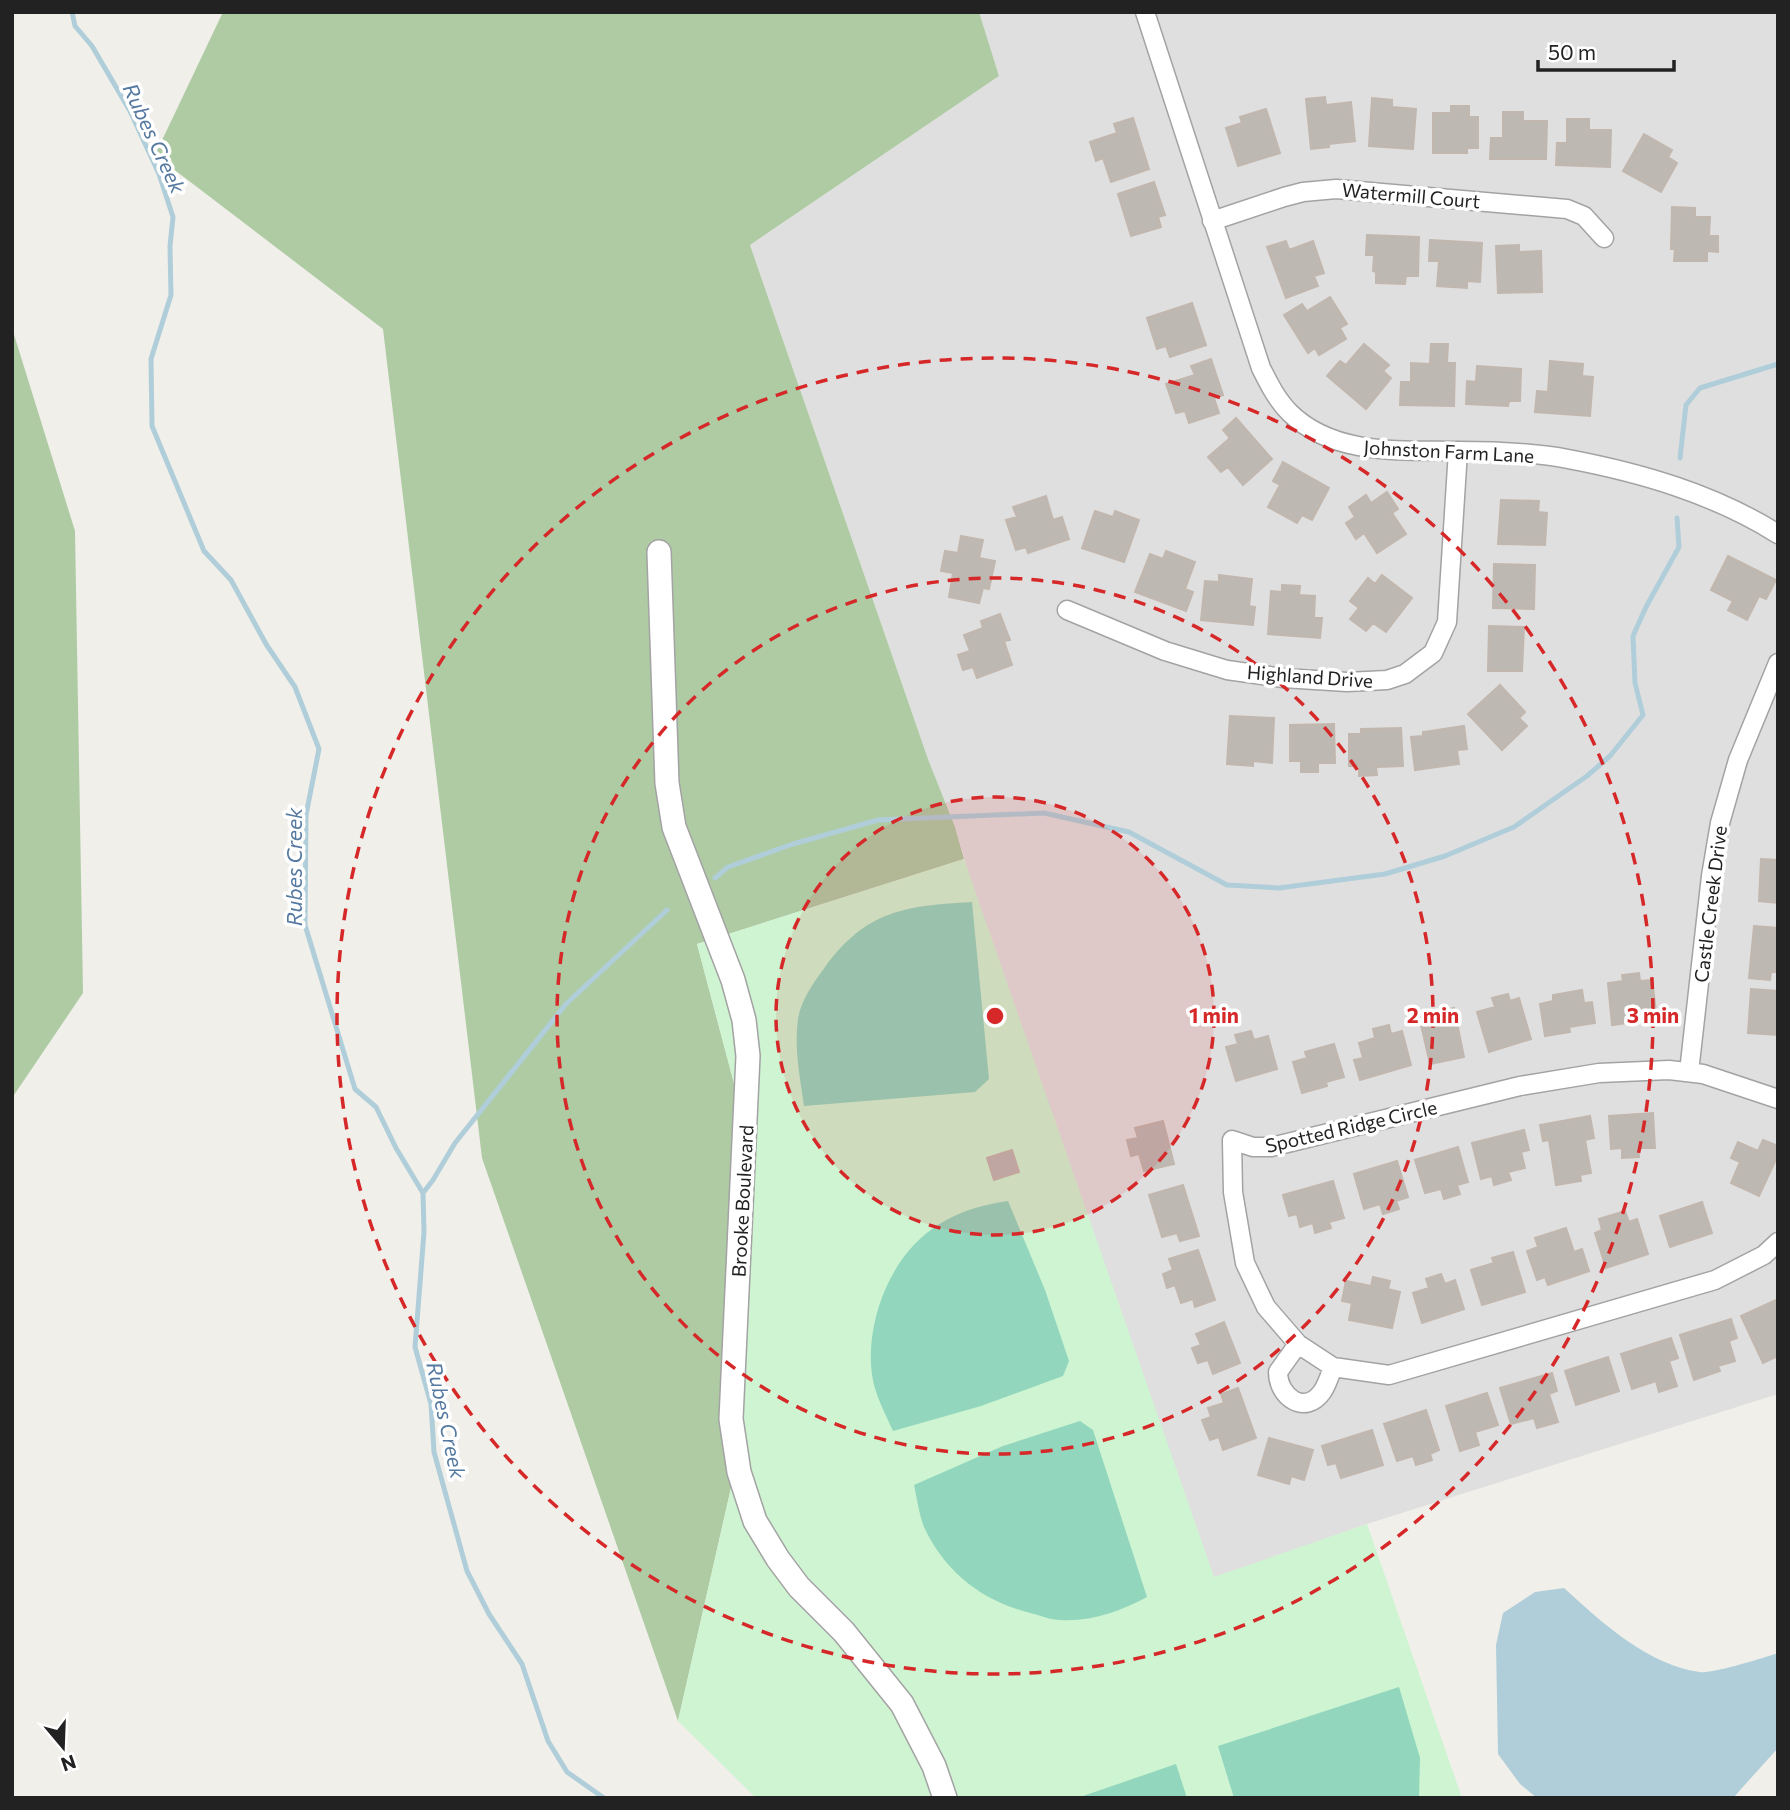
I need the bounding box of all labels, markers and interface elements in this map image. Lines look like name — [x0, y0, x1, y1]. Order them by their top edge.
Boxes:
scale bar — [1538, 28, 1674, 72]
text: 50 m — [1548, 39, 1596, 64]
water label: Rubes Creek — [119, 79, 192, 198]
street label: Watermill Court — [1341, 177, 1481, 213]
street label: Johnston Farm Lane — [1363, 435, 1535, 467]
street label: Highland Drive — [1246, 660, 1374, 692]
water label: Rubes Creek — [281, 807, 306, 926]
street label: Castle Creek Drive — [1689, 824, 1731, 984]
text: 1 min — [1189, 1002, 1239, 1027]
text: 2 min — [1407, 1002, 1459, 1027]
text: 3 min — [1627, 1002, 1679, 1027]
centre of rings — [983, 1004, 1007, 1028]
street label: Spotted Ridge Circle — [1263, 1095, 1439, 1157]
street label: Brooke Boulevard — [727, 1124, 757, 1278]
water label: Rubes Creek — [422, 1359, 472, 1481]
north arrow — [28, 1712, 98, 1782]
text: N — [58, 1750, 79, 1777]

